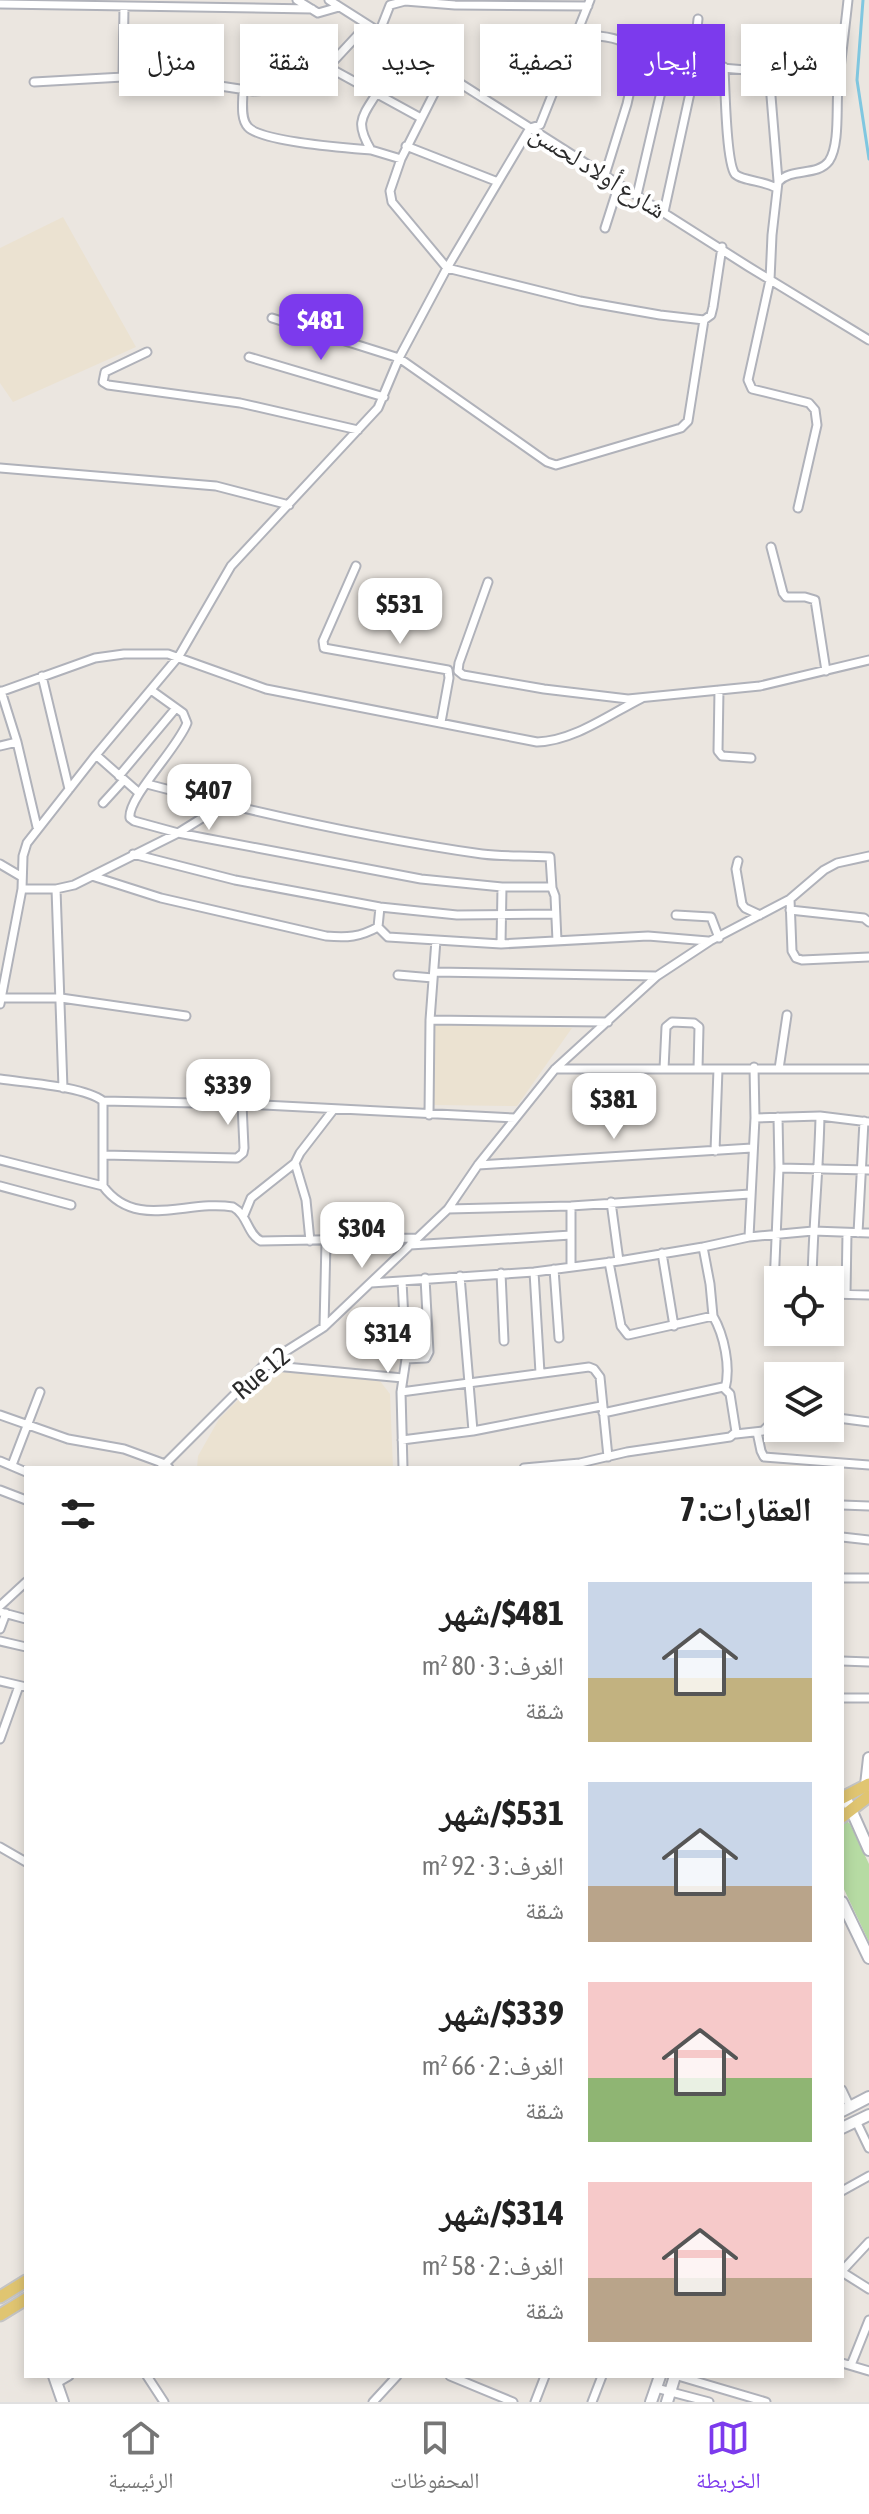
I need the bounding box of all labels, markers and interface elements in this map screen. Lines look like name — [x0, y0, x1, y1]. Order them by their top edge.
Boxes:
chip: منزل — [119, 24, 224, 96]
chip: شقة — [240, 24, 338, 96]
chip: جديد — [354, 24, 464, 96]
chip: تصفية — [480, 24, 601, 96]
chip: إيجار — [617, 24, 725, 96]
chip: شراء — [741, 24, 846, 96]
street label: شارع أولاد لحسن — [524, 117, 672, 225]
pin: $481 — [274, 294, 368, 362]
text: $481 — [297, 305, 345, 335]
pin: $531 — [353, 578, 447, 646]
text: $531 — [376, 589, 424, 619]
pin: $407 — [162, 764, 256, 832]
text: $407 — [185, 775, 233, 805]
pin: $339 — [181, 1059, 275, 1127]
text: $339 — [204, 1070, 252, 1100]
pin: $381 — [567, 1073, 661, 1141]
text: $381 — [590, 1084, 638, 1114]
pin: $304 — [315, 1202, 409, 1270]
text: $304 — [338, 1213, 386, 1243]
map controls — [764, 1266, 844, 1442]
button: locate — [764, 1266, 844, 1346]
pin: $314 — [341, 1307, 435, 1375]
text: $314 — [364, 1318, 412, 1348]
street label: Rue 12 — [226, 1340, 296, 1406]
button: layers — [764, 1362, 844, 1442]
text: العقارات: 7 — [679, 1489, 812, 1528]
icon: filters — [56, 1492, 100, 1536]
text: $481/شهر — [440, 1593, 564, 1632]
icon: home — [652, 1614, 748, 1710]
text: الغرف: 3 · 80 m² — [422, 1651, 564, 1681]
text: شقة — [525, 1695, 564, 1725]
text: $531/شهر — [440, 1793, 564, 1832]
icon: home — [652, 1814, 748, 1910]
text: الغرف: 3 · 92 m² — [422, 1851, 564, 1881]
text: شقة — [525, 1895, 564, 1925]
text: $339/شهر — [440, 1993, 564, 2032]
icon: home — [652, 2014, 748, 2110]
text: الغرف: 2 · 66 m² — [422, 2051, 564, 2081]
text: شقة — [525, 2095, 564, 2125]
text: $314/شهر — [440, 2193, 564, 2232]
icon: home — [652, 2214, 748, 2310]
text: الغرف: 2 · 58 m² — [422, 2251, 564, 2281]
text: شقة — [525, 2295, 564, 2325]
tab: الرئيسية — [108, 2416, 173, 2502]
tab: المحفوظات — [390, 2416, 480, 2502]
tab: الخريطة — [696, 2416, 761, 2502]

